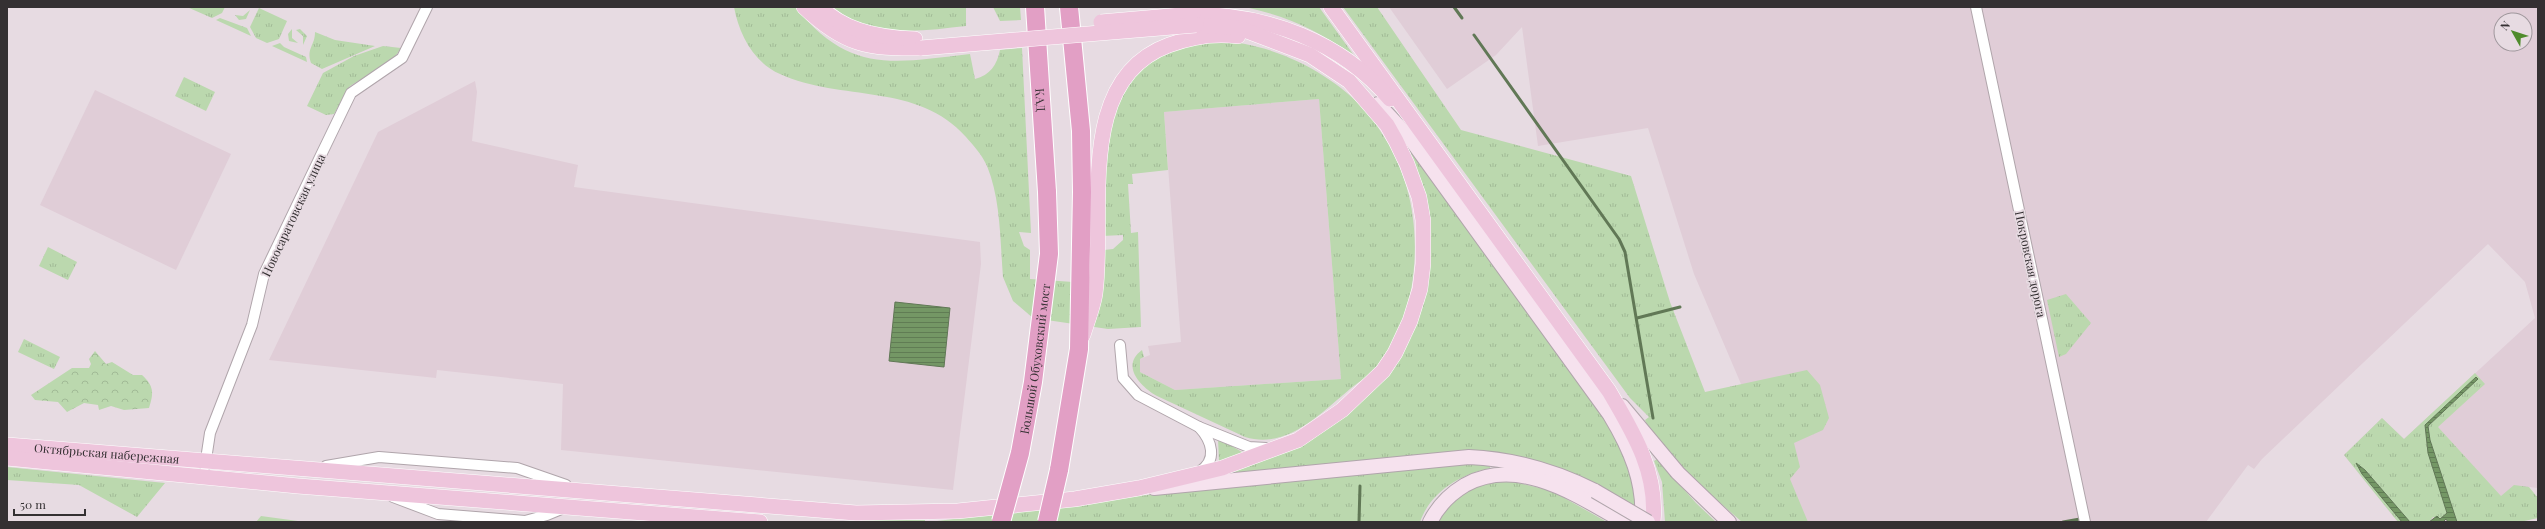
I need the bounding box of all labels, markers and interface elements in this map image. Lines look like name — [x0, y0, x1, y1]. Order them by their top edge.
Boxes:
north arrow — [2493, 12, 2533, 52]
text: N — [2497, 18, 2513, 33]
street label: КАД — [1032, 88, 1050, 112]
street label: Новосаратовская улица — [258, 151, 328, 279]
street label: Покровская дорога — [2012, 209, 2050, 319]
street label: Большой Обуховский мост — [1016, 282, 1053, 435]
street label: Октябрьская набережная — [33, 439, 180, 467]
scale bar — [14, 491, 85, 517]
text: 50 m — [20, 496, 46, 512]

